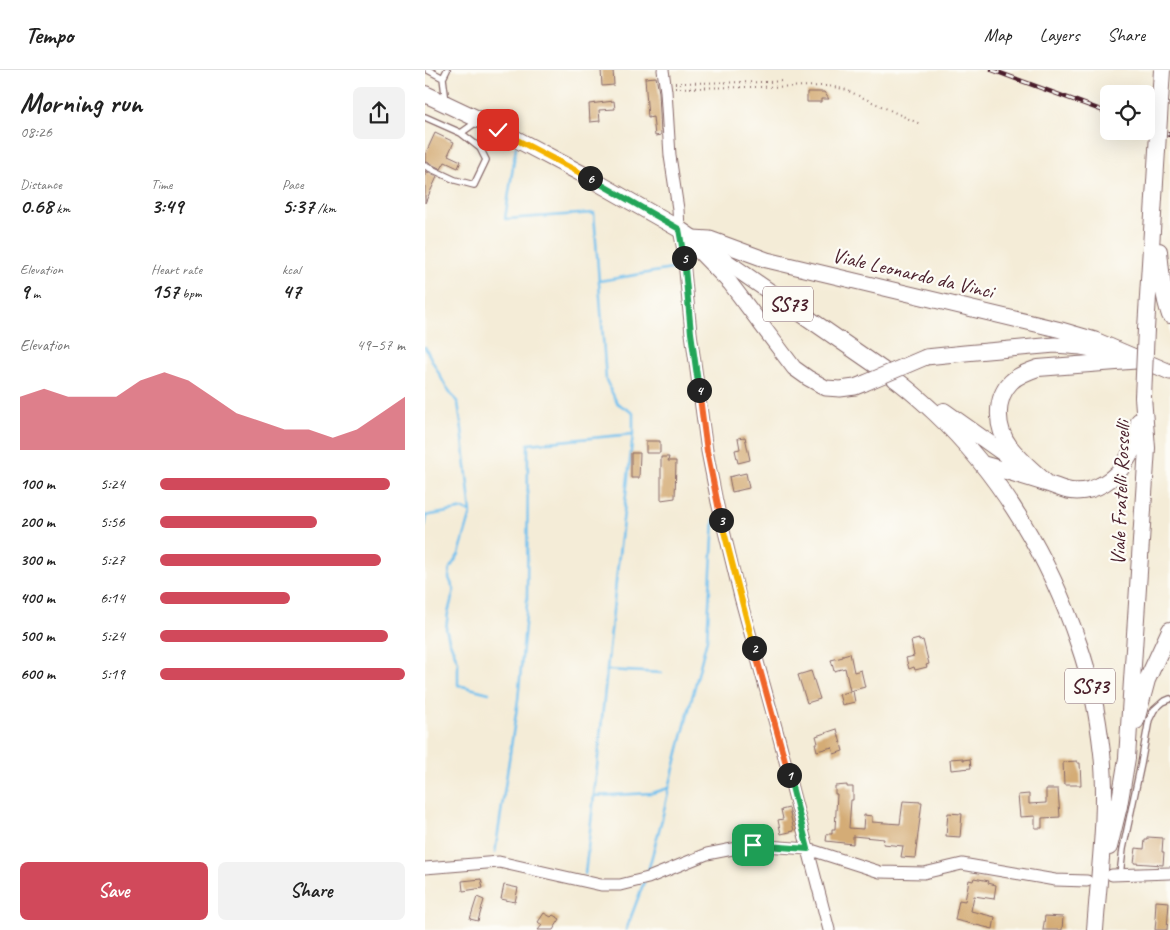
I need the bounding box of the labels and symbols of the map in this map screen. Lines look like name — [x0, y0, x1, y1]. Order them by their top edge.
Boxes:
pin — [477, 109, 519, 151]
pin: 6 — [577, 166, 603, 190]
street label: Viale Leonardo da Vinci — [830, 242, 999, 305]
pin: 5 — [671, 246, 697, 270]
road number: SS73 — [763, 286, 813, 322]
pin: 4 — [687, 378, 711, 402]
street label: Viale Fratelli Rosselli — [1104, 417, 1136, 566]
pin: 3 — [709, 508, 733, 532]
pin: 2 — [741, 636, 767, 660]
road number: SS73 — [1065, 668, 1115, 704]
pin: 1 — [777, 762, 801, 788]
pin — [732, 824, 774, 866]

